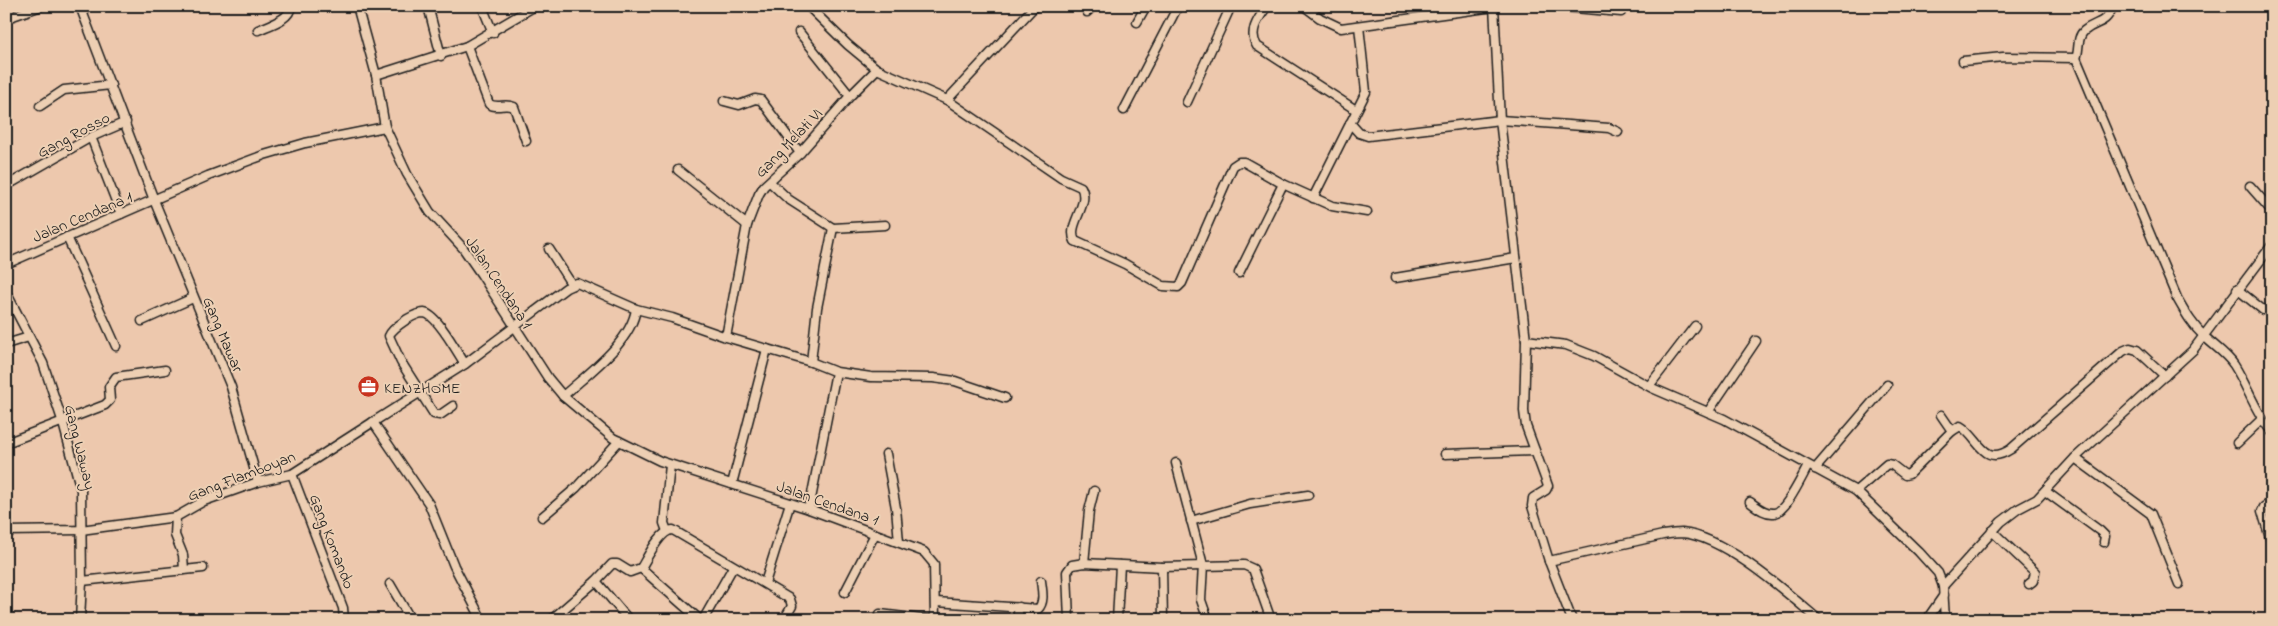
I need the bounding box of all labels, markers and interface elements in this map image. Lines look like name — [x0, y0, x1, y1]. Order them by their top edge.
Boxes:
street label: Gang Melati VI — [750, 103, 829, 184]
street label: Gang Rosso — [33, 106, 115, 165]
street label: Jalan Cendana 1 — [29, 186, 137, 250]
street label: Jalan Cendana 1 — [459, 232, 538, 334]
street label: Gang Mawar — [195, 293, 249, 376]
office icon: KENZHOME — [356, 375, 380, 399]
place label: KENZHOME — [384, 377, 461, 401]
street label: Gang Waway — [57, 402, 101, 493]
street label: Gang Flamboyan — [184, 445, 299, 509]
street label: Jalan Cendana 1 — [773, 475, 882, 533]
street label: Gang Komando — [302, 491, 360, 593]

